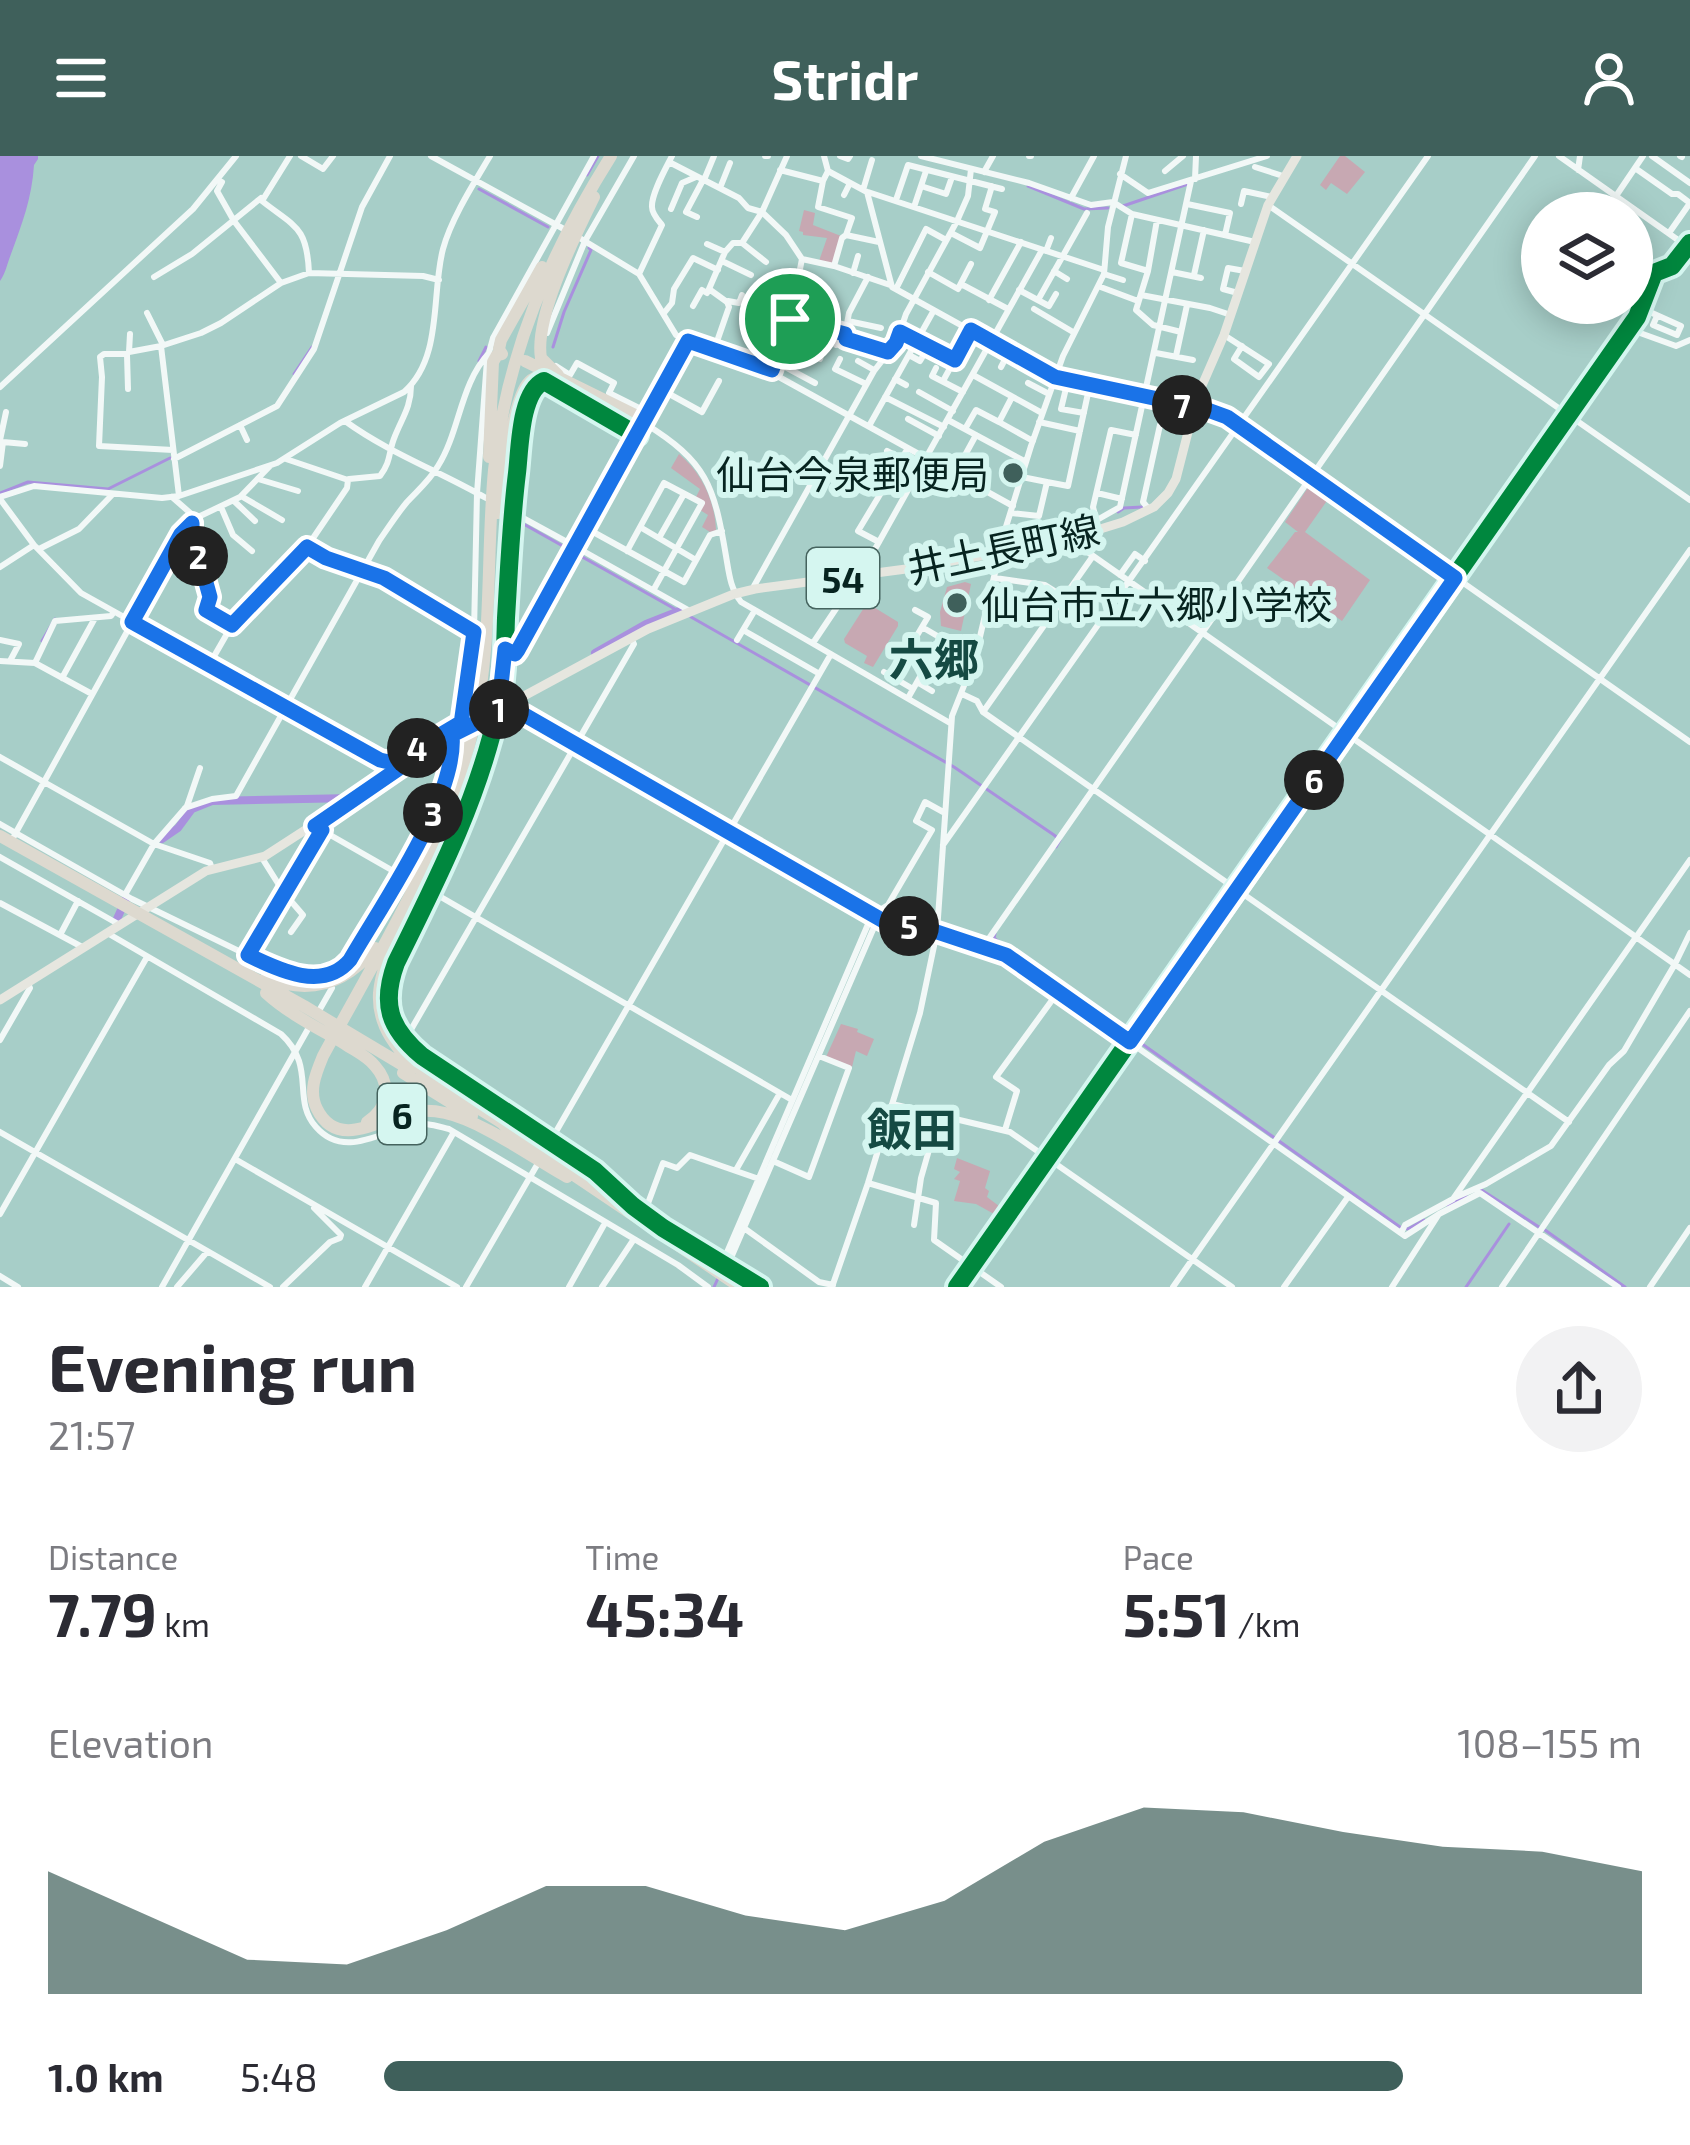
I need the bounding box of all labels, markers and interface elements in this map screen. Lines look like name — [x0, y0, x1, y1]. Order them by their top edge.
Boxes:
icon: menu — [48, 45, 114, 111]
icon: person — [1576, 45, 1642, 111]
text: Stridr — [772, 46, 918, 111]
map controls — [1521, 192, 1653, 324]
button: layers — [1521, 192, 1653, 324]
pin — [739, 268, 841, 370]
icon: arrive — [757, 286, 823, 352]
pin: 7 — [1152, 375, 1212, 435]
text: 7 — [1173, 385, 1191, 425]
place label: 仙台今泉郵便局 — [716, 450, 989, 497]
marker: 仙台今泉郵便局 — [1000, 460, 1026, 486]
street label: 井土長町線 — [903, 505, 1103, 591]
pin: 2 — [168, 526, 228, 586]
text: 2 — [188, 536, 208, 576]
road number: 54 — [807, 548, 879, 608]
place label: 仙台市立六郷小学校 — [981, 580, 1332, 627]
marker: 仙台市立六郷小学校 — [944, 590, 970, 616]
district label: 六郷 — [889, 631, 979, 685]
pin: 1 — [469, 679, 529, 739]
text: 1 — [492, 689, 506, 729]
pin: 4 — [387, 718, 447, 778]
text: 4 — [406, 728, 428, 768]
pin: 6 — [1284, 750, 1344, 810]
text: 6 — [1304, 760, 1324, 800]
pin: 3 — [403, 783, 463, 843]
text: 3 — [424, 793, 442, 833]
pin: 5 — [879, 896, 939, 956]
text: 5 — [900, 906, 918, 946]
road number: 6 — [378, 1084, 426, 1144]
district label: 飯田 — [867, 1101, 957, 1155]
text: Evening run — [48, 1326, 417, 1405]
button: share — [1516, 1326, 1642, 1452]
text: 21:57 — [48, 1411, 136, 1458]
text: Distance — [48, 1537, 178, 1577]
text: Time — [585, 1537, 659, 1577]
text: Pace — [1123, 1537, 1194, 1577]
text: 7.79 — [48, 1577, 157, 1649]
text: 45:34 — [585, 1577, 744, 1649]
text: 5:51 — [1123, 1577, 1230, 1649]
text: km — [157, 1604, 210, 1644]
text: /km — [1230, 1604, 1300, 1644]
text: Elevation — [48, 1719, 213, 1766]
text: 108–155 m — [1457, 1719, 1642, 1766]
text: 1.0 km — [48, 2053, 164, 2100]
text: 5:48 — [240, 2053, 318, 2100]

